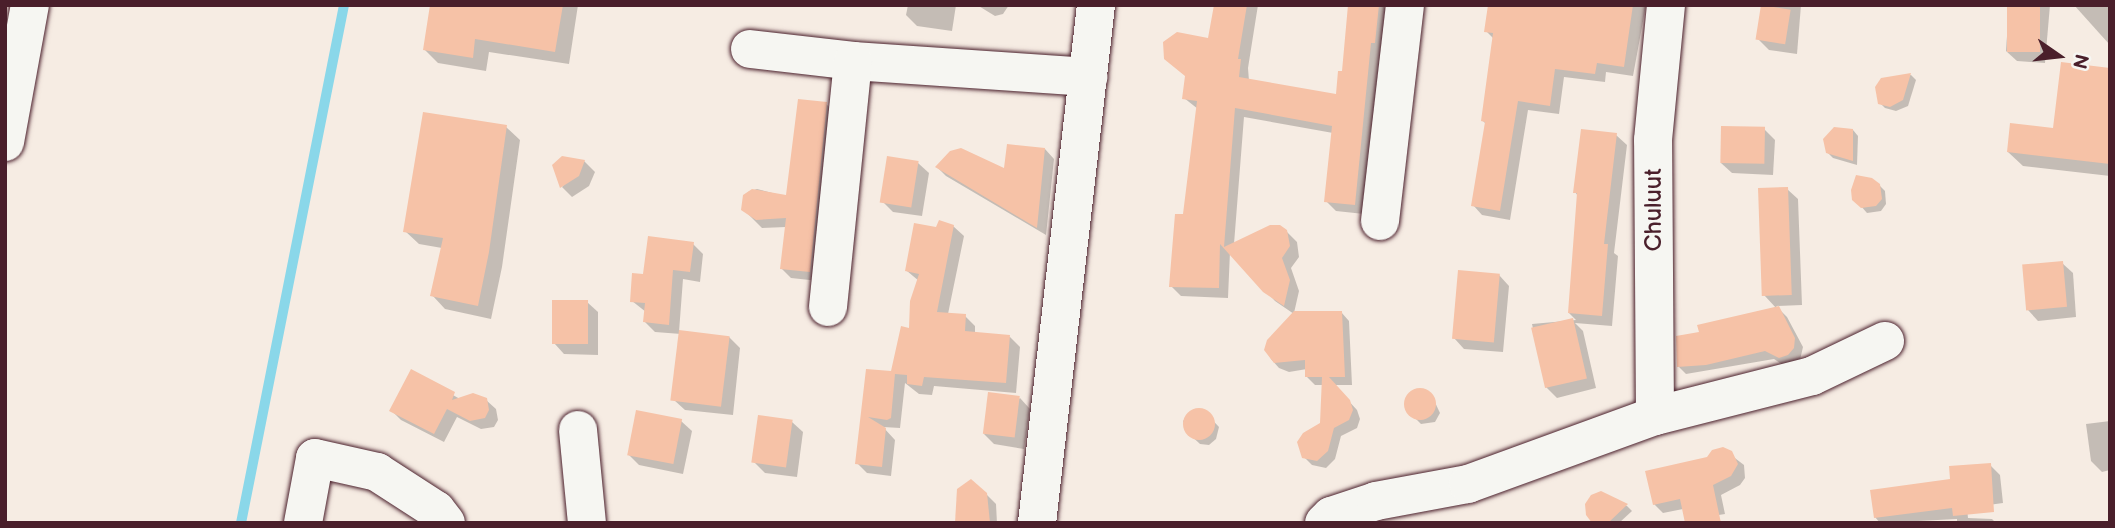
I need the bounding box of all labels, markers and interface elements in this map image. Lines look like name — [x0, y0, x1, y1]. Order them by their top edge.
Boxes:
north arrow — [2024, 21, 2094, 91]
text: N — [2067, 51, 2093, 71]
street label: Chuluut — [1640, 168, 1668, 252]

